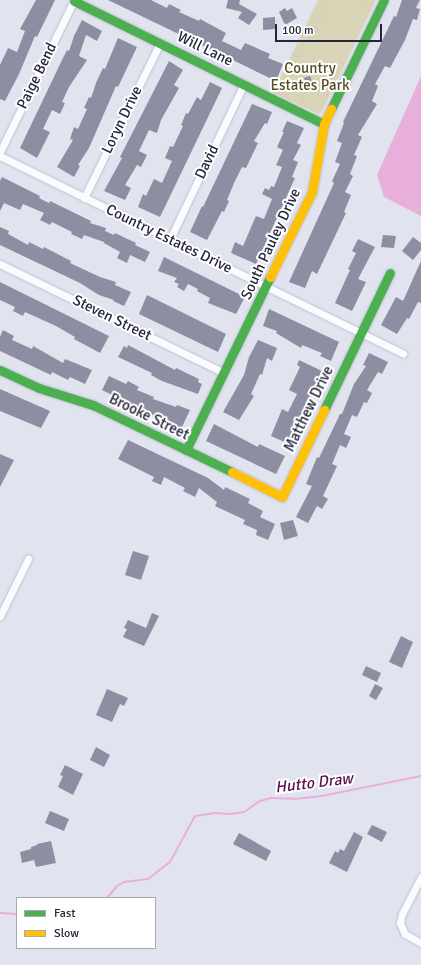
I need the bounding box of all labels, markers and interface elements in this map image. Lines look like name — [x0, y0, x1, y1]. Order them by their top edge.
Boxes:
scale bar — [277, 16, 384, 42]
text: 100 m — [282, 23, 314, 38]
street label: Will Lane — [174, 28, 236, 70]
street label: Paige Bend — [13, 40, 61, 112]
park label: Country Estates Park — [270, 59, 350, 94]
street label: Loryn Drive — [98, 83, 146, 157]
street label: David — [191, 142, 223, 182]
street label: South Pauley Drive — [237, 186, 305, 302]
street label: Country Estates Drive — [103, 201, 235, 277]
street label: Steven Street — [70, 291, 154, 345]
street label: Matthew Drive — [280, 363, 338, 455]
street label: Brooke Street — [106, 390, 192, 444]
water label: Hutto Draw — [274, 769, 354, 797]
legend — [16, 897, 156, 949]
text: Fast — [54, 906, 75, 921]
text: Slow — [54, 926, 79, 941]

